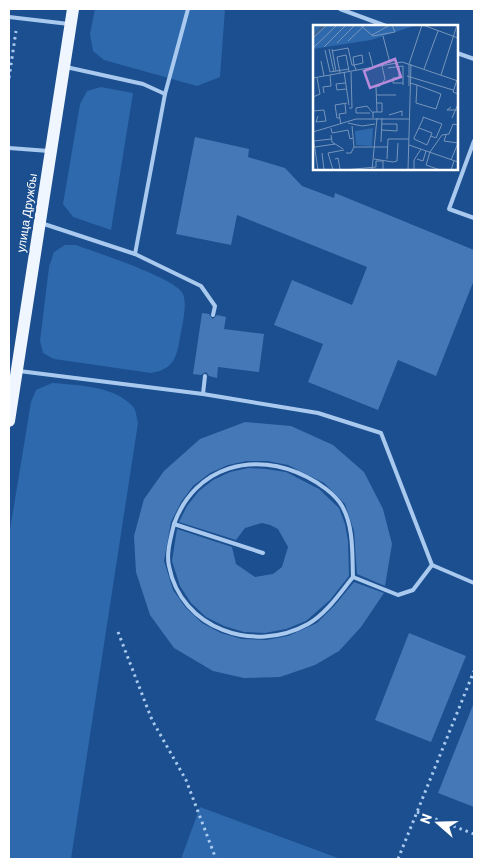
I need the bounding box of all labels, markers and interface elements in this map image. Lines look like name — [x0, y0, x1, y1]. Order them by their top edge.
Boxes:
inset map — [313, 25, 458, 170]
street label: улица Дружбы — [13, 172, 40, 254]
north arrow — [413, 798, 463, 848]
text: N — [416, 811, 435, 826]

